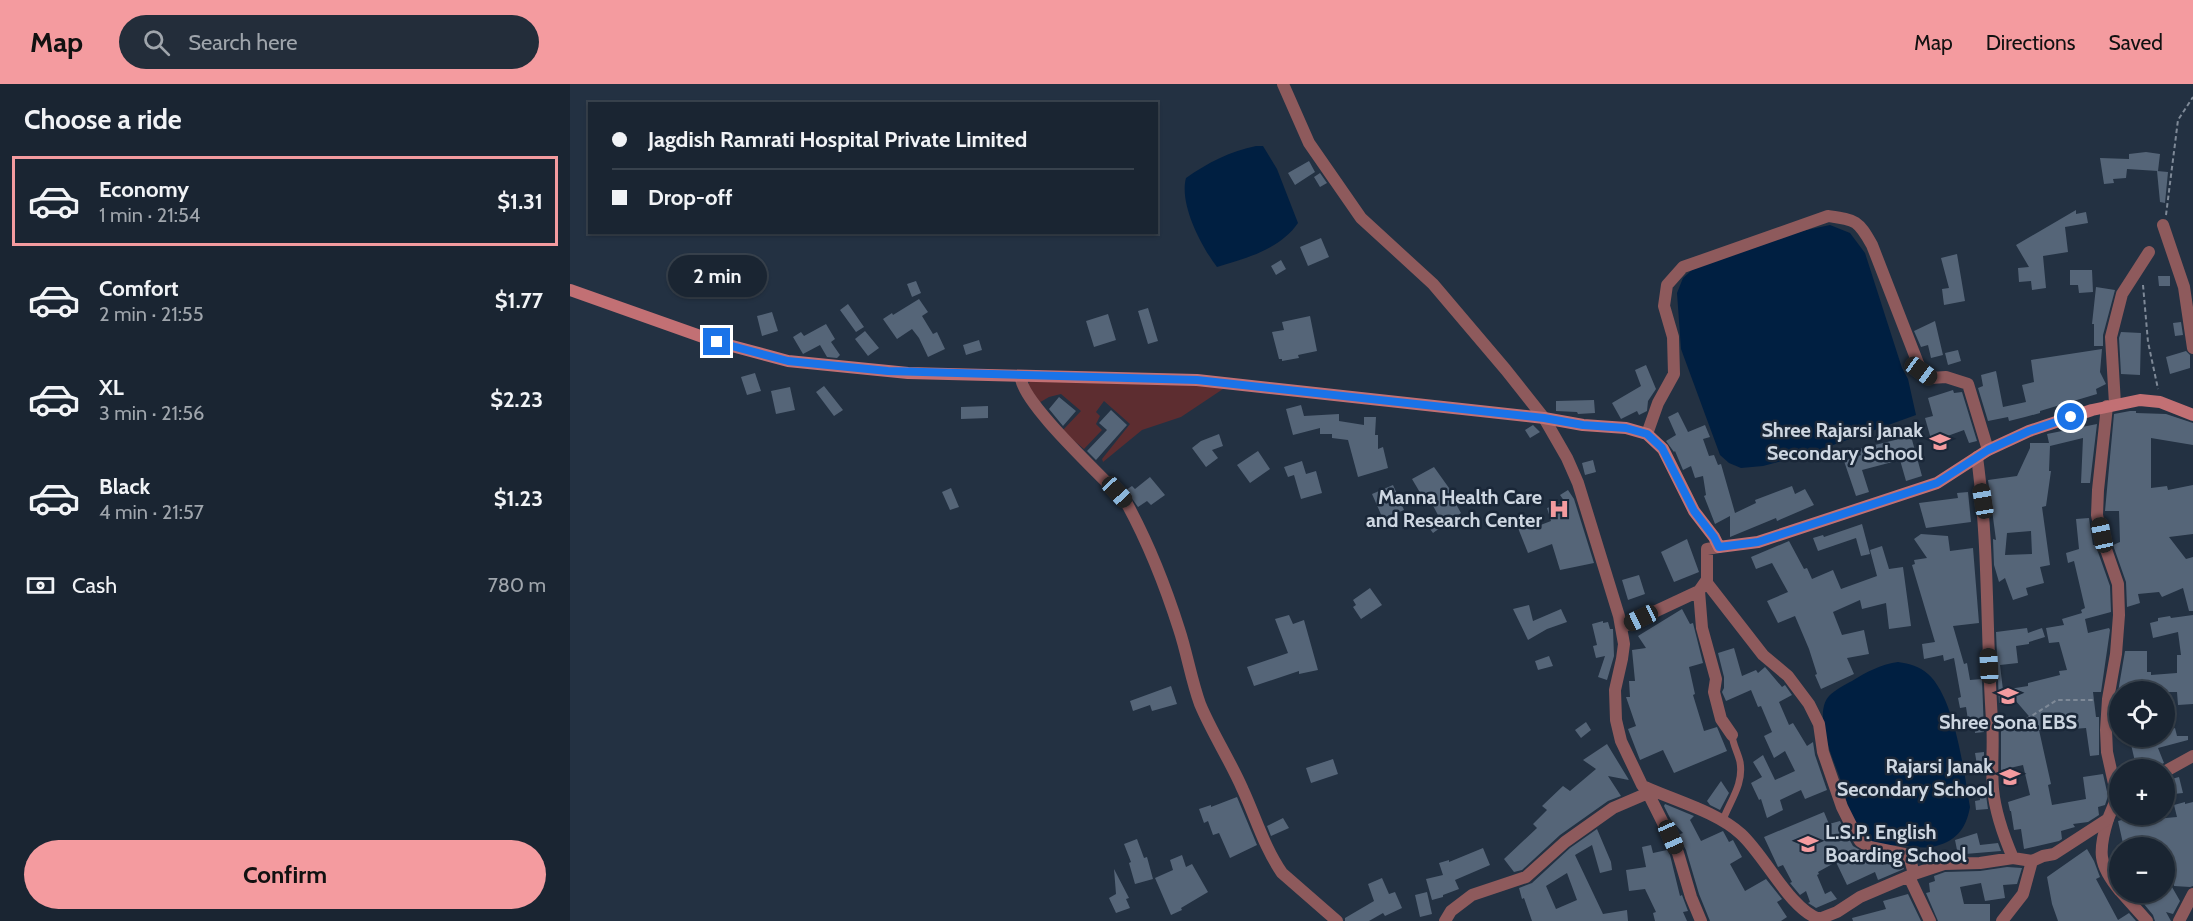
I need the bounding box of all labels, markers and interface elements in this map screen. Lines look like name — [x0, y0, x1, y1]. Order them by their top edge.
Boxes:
search box — [119, 15, 539, 69]
text: Map — [30, 25, 83, 59]
icon: search — [140, 26, 173, 59]
text: Search here — [188, 29, 297, 56]
text: Map — [1914, 30, 1953, 55]
text: Directions — [1986, 30, 2075, 55]
text: Saved — [2108, 30, 2163, 55]
text: Choose a ride — [24, 103, 182, 136]
text: Jagdish Ramrati Hospital Private Limited — [648, 126, 1027, 153]
icon: car — [27, 174, 81, 228]
text: Economy — [99, 176, 189, 203]
text: Drop-off — [648, 184, 732, 211]
text: $1.31 — [497, 188, 543, 215]
text: 1 min · 21:54 — [99, 203, 200, 227]
callout: 2 min — [668, 255, 766, 297]
text: 2 min — [693, 264, 742, 288]
icon: car — [27, 273, 81, 327]
text: Comfort — [99, 275, 178, 302]
text: $1.77 — [495, 287, 543, 314]
text: 2 min · 21:55 — [99, 302, 204, 326]
route end — [703, 328, 730, 355]
car — [1901, 353, 1941, 389]
icon: car — [27, 372, 81, 426]
text: XL — [99, 374, 124, 401]
text: $2.23 — [490, 386, 543, 413]
text: 3 min · 21:56 — [99, 401, 204, 425]
route start — [2057, 403, 2084, 430]
place label: Shree Rajarsi Janak Secondary School — [1761, 418, 1923, 465]
school or university icon: Shree Rajarsi Janak Secondary School — [1928, 430, 1952, 454]
icon: car — [27, 471, 81, 525]
text: Black — [99, 473, 150, 500]
car — [1098, 473, 1136, 511]
car — [1971, 482, 1995, 520]
text: $1.23 — [494, 485, 543, 512]
place label: Manna Health Care and Research Center — [1366, 485, 1542, 532]
hospital icon: Manna Health Care and Research Center — [1547, 497, 1571, 521]
text: 4 min · 21:57 — [99, 500, 204, 524]
car — [2089, 516, 2115, 554]
icon: cash — [24, 569, 57, 602]
text: Cash — [72, 572, 117, 599]
text: 780 m — [488, 573, 546, 597]
car — [1621, 602, 1661, 634]
car — [1979, 648, 1999, 684]
map controls — [2109, 681, 2175, 903]
button: locate — [2109, 681, 2175, 747]
school or university icon: Shree Sona EBS — [1996, 684, 2020, 708]
place label: Shree Sona EBS — [1939, 710, 2077, 734]
place label: Rajarsi Janak Secondary School — [1837, 754, 1993, 801]
button: + — [2109, 759, 2175, 825]
school or university icon: Rajarsi Janak Secondary School — [1998, 765, 2022, 789]
car — [1655, 817, 1687, 857]
place label: L.S.P. English Boarding School — [1825, 820, 1967, 867]
school or university icon: L.S.P. English Boarding School — [1796, 832, 1820, 856]
button: − — [2109, 837, 2175, 903]
button: Confirm — [24, 840, 546, 909]

